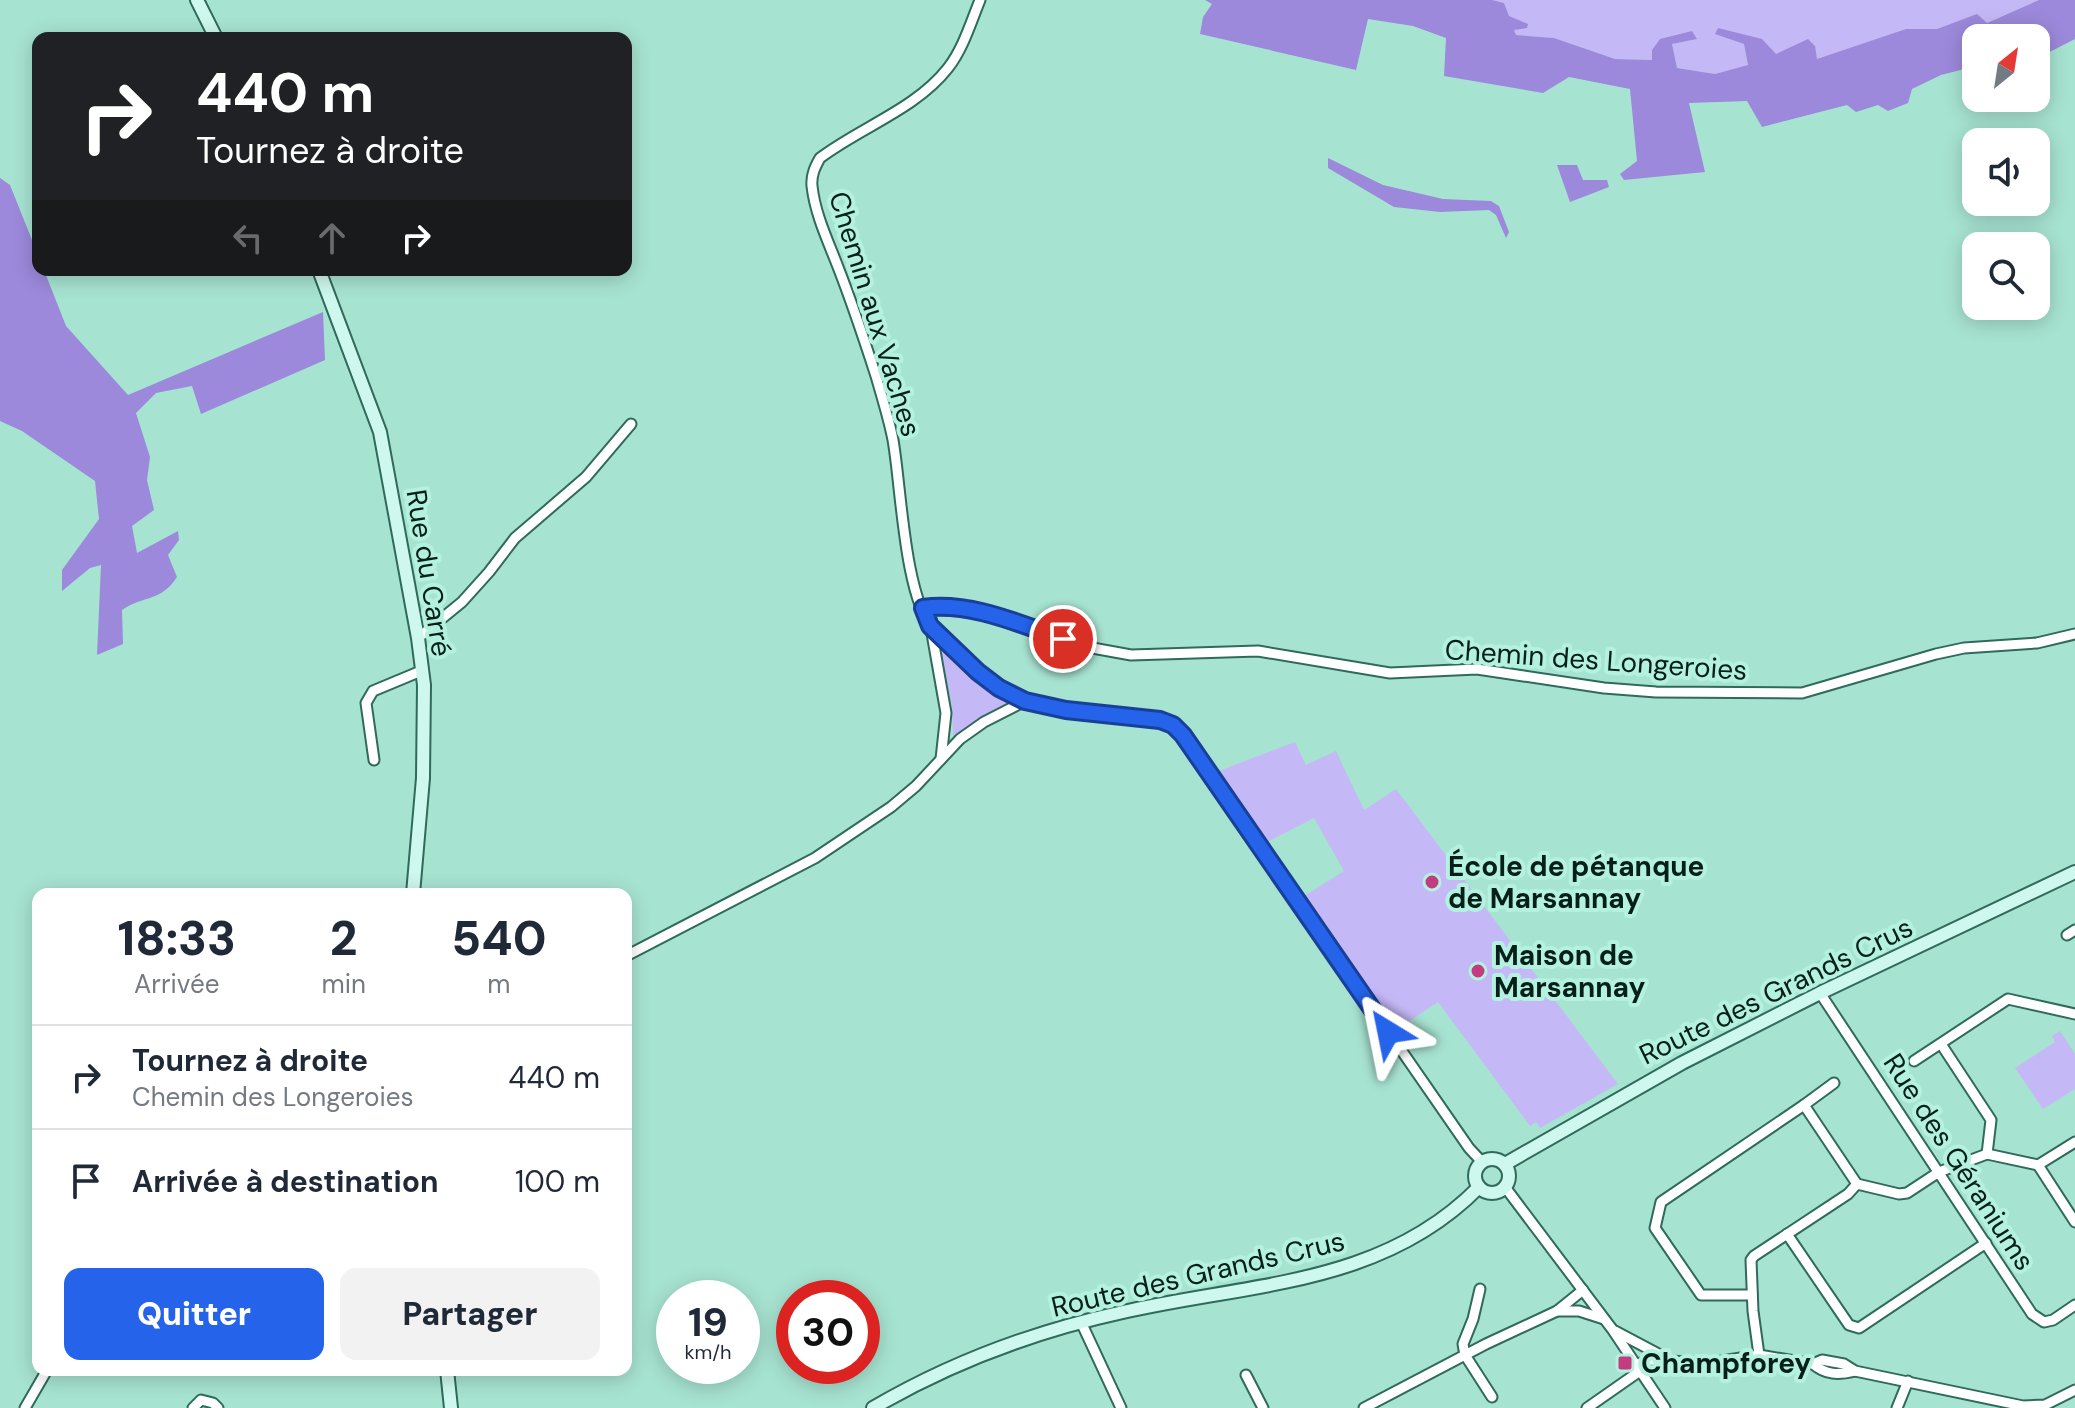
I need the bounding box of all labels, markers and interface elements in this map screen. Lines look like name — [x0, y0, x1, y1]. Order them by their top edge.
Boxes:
north arrow — [1962, 24, 2050, 112]
map controls — [1962, 24, 2050, 320]
text: 440 m — [196, 56, 374, 129]
icon: right — [64, 64, 168, 168]
text: Tournez à droite — [196, 127, 464, 174]
button: sound — [1962, 128, 2050, 216]
street label: Chemin aux Vaches — [820, 187, 930, 441]
icon: left — [226, 216, 270, 260]
icon: ahead — [310, 216, 354, 260]
icon: right — [394, 216, 438, 260]
button: search — [1962, 232, 2050, 320]
street label: Rue du Carré — [398, 487, 460, 659]
pin — [1029, 605, 1097, 673]
icon: arrive — [1041, 617, 1085, 661]
street label: Chemin des Longeroies — [1443, 631, 1749, 689]
place label: École de pétanque de Marsannay — [1448, 848, 1704, 917]
marker: École de pétanque de Marsannay — [1423, 873, 1441, 891]
text: 18:33 — [117, 907, 236, 970]
text: 2 — [330, 907, 358, 970]
text: 540 — [451, 907, 547, 970]
street label: Route des Grands Crus — [1633, 909, 1919, 1073]
place label: Maison de Marsannay — [1494, 937, 1645, 1006]
marker: Maison de Marsannay — [1469, 962, 1487, 980]
text: Arrivée — [134, 967, 219, 1001]
text: min — [322, 967, 366, 1001]
text: m — [487, 967, 511, 1001]
position arrow — [1346, 990, 1430, 1074]
text: Tournez à droite — [132, 1041, 368, 1080]
street label: Rue des Géraniums — [1875, 1046, 2043, 1278]
icon: right — [64, 1055, 108, 1099]
text: 440 m — [508, 1058, 600, 1097]
text: Chemin des Longeroies — [132, 1080, 414, 1114]
icon: arrive — [64, 1159, 108, 1203]
text: Arrivée à destination — [132, 1162, 438, 1201]
text: 100 m — [515, 1162, 600, 1201]
street label: Route des Grands Crus — [1048, 1222, 1348, 1326]
button: Quitter — [64, 1268, 324, 1360]
button: Partager — [340, 1268, 600, 1360]
speed limit sign: 30 — [776, 1280, 880, 1384]
text: 19 — [688, 1296, 728, 1348]
text: km/h — [684, 1339, 732, 1365]
place label: Champforey — [1641, 1345, 1811, 1382]
marker: Champforey — [1616, 1354, 1634, 1372]

